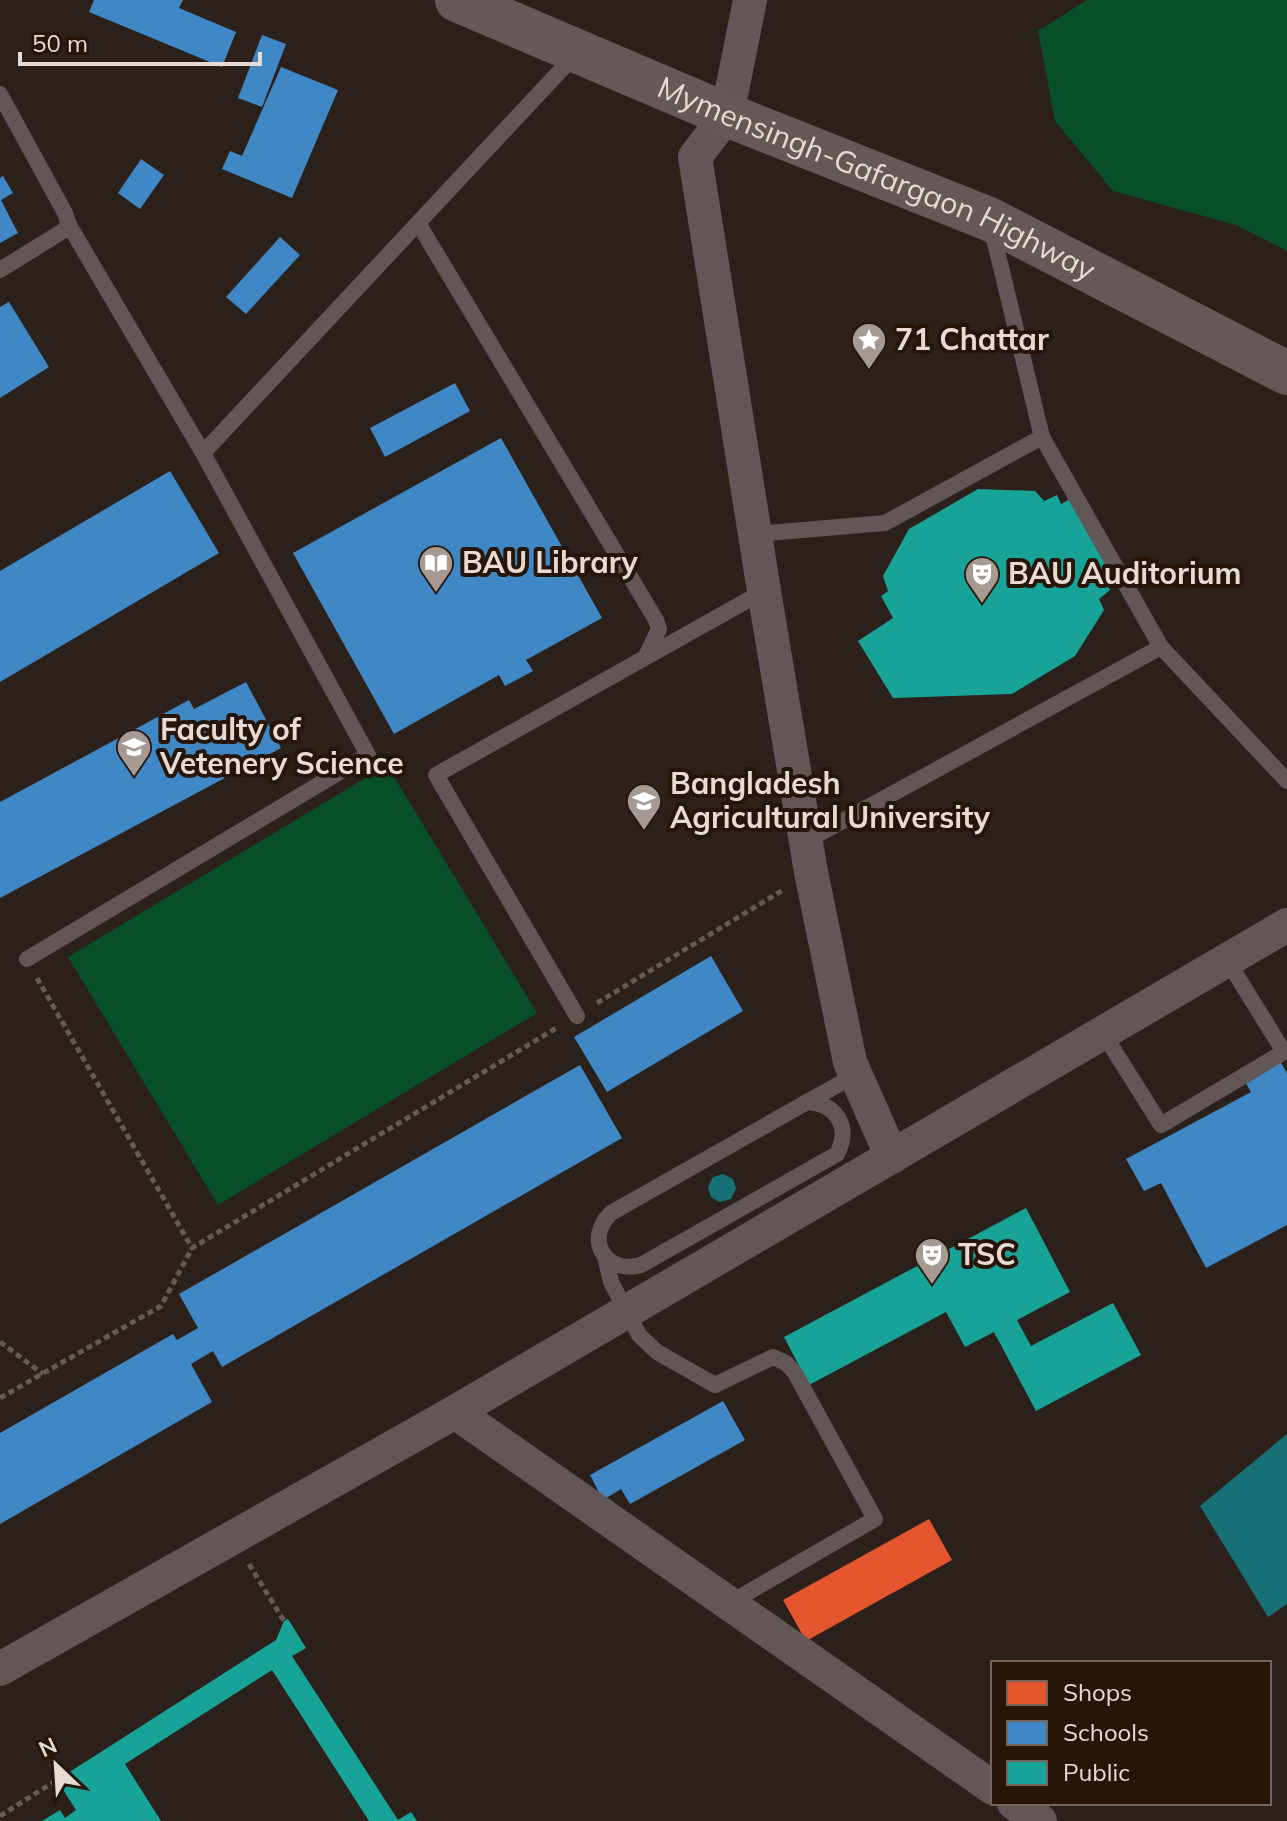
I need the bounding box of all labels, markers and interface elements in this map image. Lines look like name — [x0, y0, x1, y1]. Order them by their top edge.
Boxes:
scale bar — [20, 16, 260, 66]
text: 50 m — [32, 28, 88, 58]
street label: Mymensingh-Gafargaon Highway — [652, 68, 1102, 289]
place label: 71 Chattar — [895, 320, 1049, 358]
place icon: 71 Chattar — [850, 321, 888, 371]
place label: BAU Library — [462, 543, 638, 581]
library icon: BAU Library — [417, 544, 455, 594]
place label: BAU Auditorium — [1008, 554, 1242, 592]
theatre icon: BAU Auditorium — [963, 555, 1001, 605]
place label: Faculty of Vetenery Science — [159, 710, 404, 782]
school or university icon: Faculty of Vetenery Science — [115, 728, 153, 778]
place label: Bangladesh Agricultural University — [670, 764, 991, 836]
school or university icon: Bangladesh Agricultural University — [625, 782, 663, 832]
place label: TSC — [958, 1235, 1016, 1273]
theatre icon: TSC — [913, 1236, 951, 1286]
legend — [991, 1661, 1271, 1805]
text: Shops — [1063, 1677, 1132, 1707]
text: Schools — [1063, 1717, 1149, 1747]
north arrow — [16, 1725, 96, 1805]
text: N — [34, 1731, 61, 1763]
text: Public — [1063, 1757, 1130, 1787]

